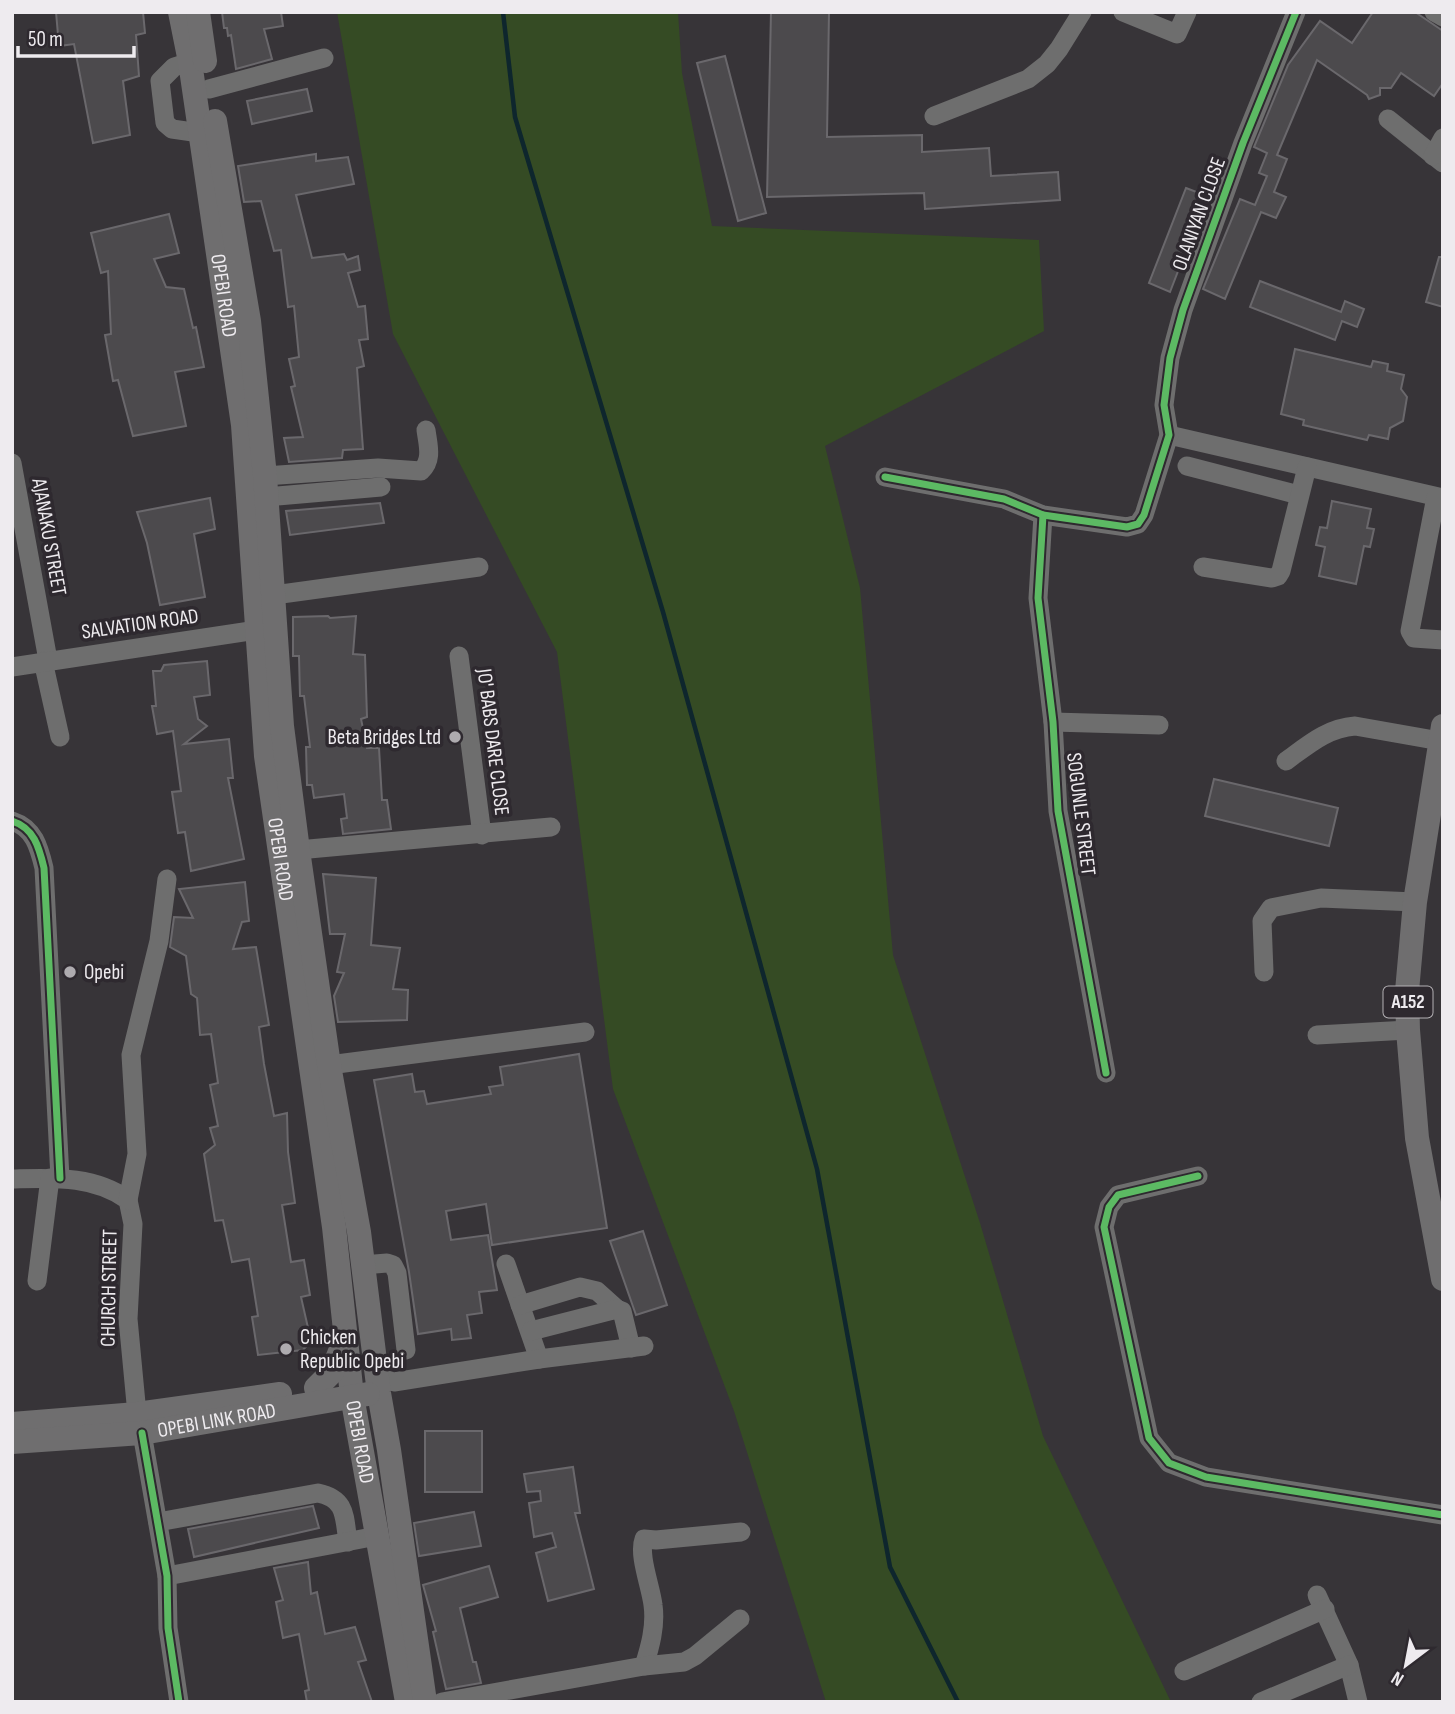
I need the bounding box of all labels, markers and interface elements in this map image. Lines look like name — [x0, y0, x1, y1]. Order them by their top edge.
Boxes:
scale bar — [18, 14, 133, 58]
text: 50 m — [28, 27, 63, 52]
street label: OLANIYAN CLOSE — [1167, 154, 1231, 274]
street label: OPEBI ROAD — [206, 252, 243, 339]
street label: AJANAKU STREET — [26, 476, 72, 598]
street label: SALVATION ROAD — [80, 603, 200, 645]
street label: JO' BABS DARE CLOSE — [471, 666, 514, 817]
place label: Beta Bridges Ltd — [327, 725, 441, 750]
marker: Beta Bridges Ltd — [447, 729, 463, 745]
street label: SOGUNLE STREET — [1061, 751, 1101, 877]
street label: OPEBI ROAD — [263, 816, 299, 903]
place label: Opebi — [84, 960, 124, 985]
marker: Opebi — [62, 964, 78, 980]
road number: A152 — [1384, 986, 1432, 1018]
street label: CHURCH STREET — [95, 1228, 123, 1347]
place label: Chicken Republic Opebi — [300, 1325, 404, 1374]
marker: Chicken Republic Opebi — [278, 1341, 294, 1357]
street label: OPEBI LINK ROAD — [156, 1398, 278, 1443]
street label: OPEBI ROAD — [340, 1398, 380, 1485]
north arrow — [1371, 1630, 1441, 1700]
text: N — [1387, 1666, 1408, 1691]

